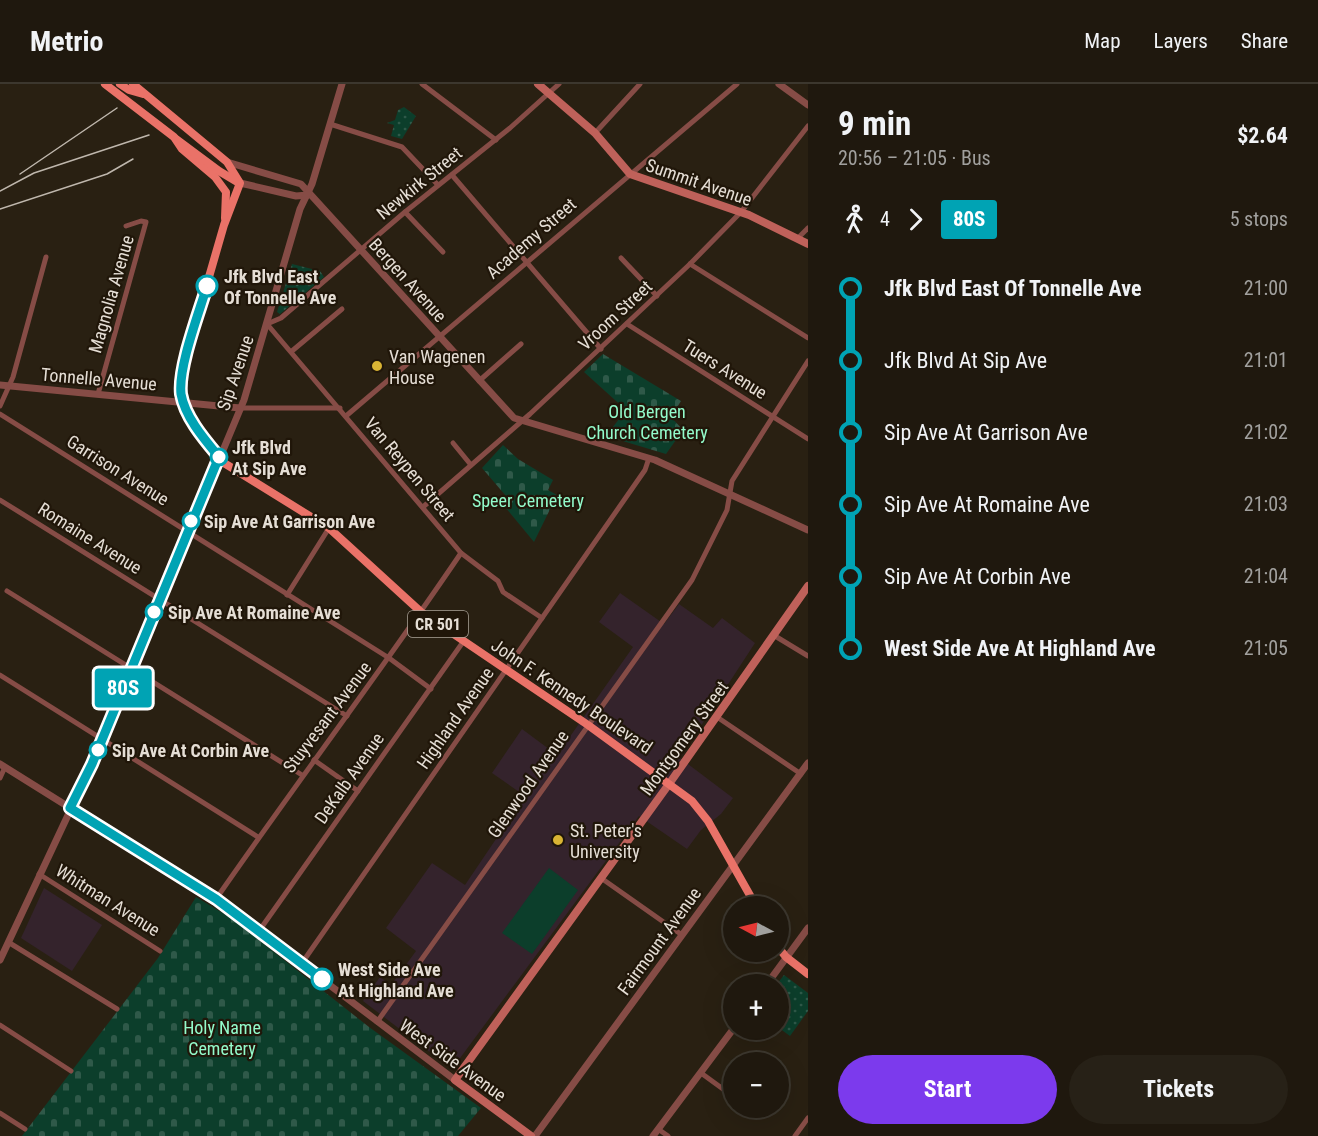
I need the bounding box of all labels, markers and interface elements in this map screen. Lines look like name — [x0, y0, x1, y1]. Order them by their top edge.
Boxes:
text: Metrio — [30, 25, 103, 58]
text: Map — [1084, 29, 1121, 53]
text: Layers — [1154, 29, 1208, 53]
text: Share — [1241, 29, 1288, 53]
text: 9 min — [838, 104, 911, 143]
text: $2.64 — [1237, 123, 1288, 148]
street label: Newkirk Street — [372, 142, 466, 224]
text: 20:56 – 21:05 · Bus — [838, 146, 991, 170]
street label: Summit Avenue — [643, 154, 755, 210]
street label: Academy Street — [482, 193, 580, 283]
icon: walk — [838, 203, 871, 236]
icon: forward — [899, 203, 932, 236]
text: 4 — [880, 207, 890, 231]
text: 80S — [953, 207, 985, 231]
text: 5 stops — [1230, 207, 1288, 231]
street label: Magnolia Avenue — [84, 233, 138, 355]
street label: Bergen Avenue — [365, 234, 451, 326]
place label: Jfk Blvd East Of Tonnelle Ave — [224, 266, 337, 308]
marker: Jfk Blvd East Of Tonnelle Ave — [196, 275, 218, 297]
street label: Vroom Street — [574, 276, 656, 354]
text: Jfk Blvd East Of Tonnelle Ave — [884, 276, 1141, 301]
text: 21:00 — [1244, 276, 1288, 300]
street label: Sip Avenue — [212, 333, 258, 413]
street label: Tuers Avenue — [679, 335, 771, 403]
place label: Van Wagenen House — [389, 346, 485, 388]
text: Jfk Blvd At Sip Ave — [884, 348, 1047, 373]
text: 21:01 — [1244, 348, 1288, 372]
marker: Van Wagenen House — [370, 359, 384, 373]
street label: Tonnelle Avenue — [40, 363, 158, 395]
park label: Old Bergen Church Cemetery — [586, 401, 708, 443]
street label: Van Reypen Street — [361, 413, 459, 525]
text: Sip Ave At Garrison Ave — [884, 420, 1088, 445]
text: 21:02 — [1244, 420, 1288, 444]
street label: Garrison Avenue — [63, 430, 173, 510]
place label: Jfk Blvd At Sip Ave — [232, 437, 307, 479]
marker: Jfk Blvd At Sip Ave — [210, 448, 228, 466]
park label: Speer Cemetery — [472, 490, 585, 511]
text: Sip Ave At Romaine Ave — [884, 492, 1090, 517]
text: 21:03 — [1244, 492, 1288, 516]
street label: Romaine Avenue — [34, 498, 146, 578]
place label: Sip Ave At Garrison Ave — [204, 511, 375, 532]
marker: Sip Ave At Garrison Ave — [182, 512, 200, 530]
text: Sip Ave At Corbin Ave — [884, 564, 1071, 589]
text: 21:04 — [1244, 564, 1288, 588]
place label: Sip Ave At Romaine Ave — [168, 602, 341, 623]
marker: Sip Ave At Romaine Ave — [145, 603, 163, 621]
road number: CR 501 — [408, 611, 468, 637]
street label: John F. Kennedy Boulevard — [488, 634, 656, 758]
text: West Side Ave At Highland Ave — [884, 636, 1156, 661]
text: 21:05 — [1244, 636, 1288, 660]
street label: Stuyvesant Avenue — [278, 657, 376, 777]
street label: Highland Avenue — [412, 663, 498, 773]
line badge: 80S — [88, 668, 158, 708]
text: 80S — [107, 676, 139, 700]
street label: Montgomery Street — [636, 677, 732, 799]
street label: Glenwood Avenue — [483, 726, 573, 842]
street label: DeKalb Avenue — [310, 729, 388, 827]
place label: Sip Ave At Corbin Ave — [112, 740, 270, 761]
marker: Sip Ave At Corbin Ave — [89, 741, 107, 759]
place label: St. Peter's University — [570, 820, 642, 862]
marker: St. Peter's University — [551, 833, 565, 847]
street label: Whitman Avenue — [52, 860, 164, 940]
street label: Fairmount Avenue — [613, 883, 705, 999]
north arrow — [723, 896, 789, 962]
map controls — [723, 896, 789, 1118]
place label: West Side Ave At Highland Ave — [338, 959, 454, 1001]
marker: West Side Ave At Highland Ave — [311, 968, 333, 990]
button: + — [723, 974, 789, 1040]
street label: West Side Avenue — [396, 1014, 510, 1106]
park label: Holy Name Cemetery — [183, 1017, 261, 1059]
button: − — [723, 1052, 789, 1118]
button: Start — [838, 1055, 1057, 1124]
button: Tickets — [1069, 1055, 1288, 1124]

